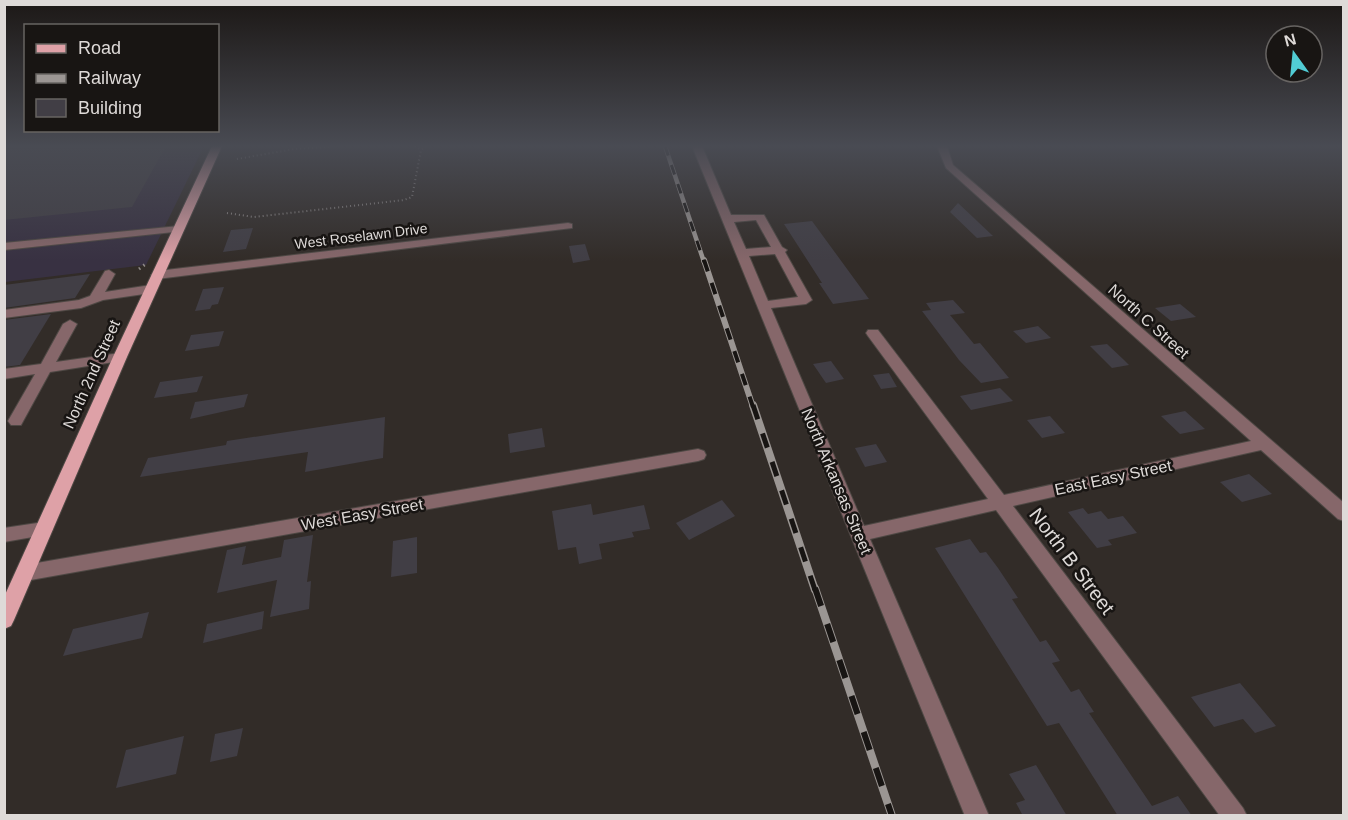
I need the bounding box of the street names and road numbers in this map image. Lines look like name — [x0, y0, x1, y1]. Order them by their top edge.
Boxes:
street label: West Roselawn Drive — [294, 220, 428, 252]
street label: North C Street — [1105, 281, 1193, 362]
street label: North 2nd Street — [60, 317, 123, 431]
street label: North Arkansas Street — [798, 406, 875, 557]
street label: East Easy Street — [1053, 457, 1174, 498]
street label: West Easy Street — [300, 495, 425, 534]
street label: North B Street — [1025, 504, 1119, 619]

